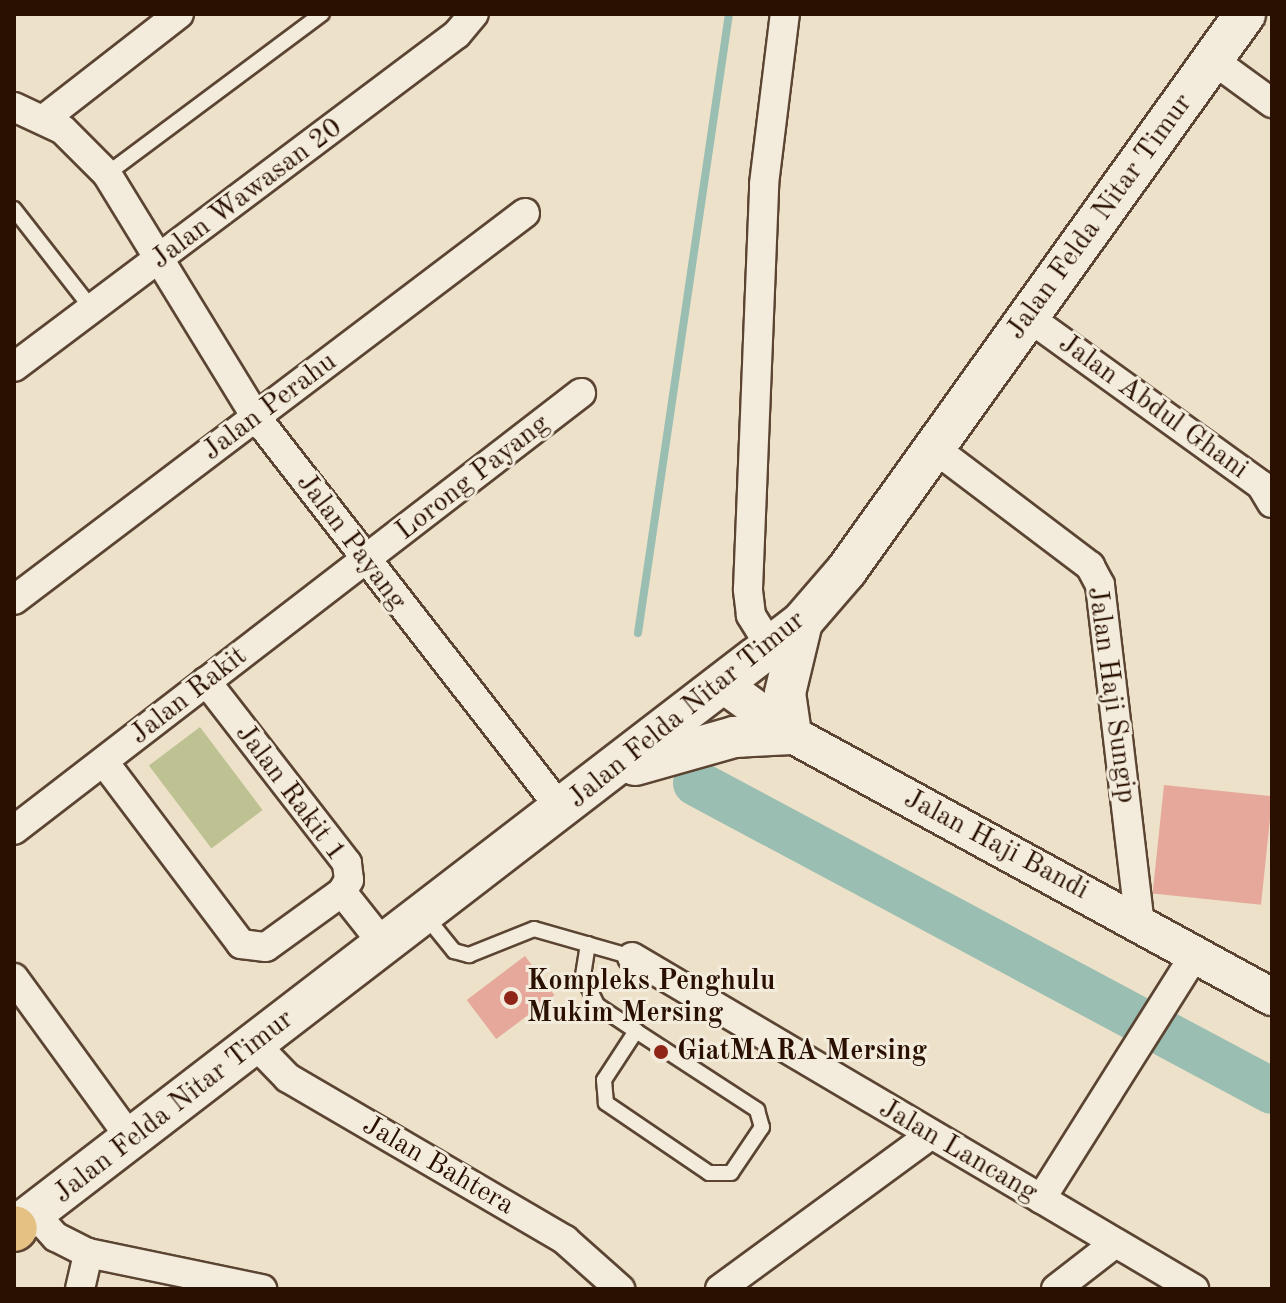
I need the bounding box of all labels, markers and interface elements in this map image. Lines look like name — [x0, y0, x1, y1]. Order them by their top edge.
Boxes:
street label: Jalan Felda Nitar Timur — [1000, 88, 1200, 346]
street label: Jalan Wawasan 20 — [145, 111, 349, 277]
street label: Jalan Abdul Ghani — [1052, 327, 1254, 487]
street label: Jalan Perahu — [196, 346, 344, 468]
street label: Lorong Payang — [390, 408, 556, 548]
street label: Jalan Payang — [289, 467, 413, 617]
street label: Jalan Haji Sungip — [1079, 585, 1143, 805]
street label: Jalan Felda Nitar Timur — [562, 604, 812, 816]
street label: Jalan Rakit — [124, 640, 254, 752]
street label: Jalan Rakit 1 — [227, 718, 353, 868]
street label: Jalan Haji Bandi — [898, 782, 1094, 908]
place label: Kompleks Penghulu Mukim Mersing — [527, 965, 775, 1031]
marker: Kompleks Penghulu Mukim Mersing — [502, 989, 520, 1007]
street label: Jalan Felda Nitar Timur — [47, 1003, 301, 1211]
place label: GiatMARA Mersing — [677, 1035, 927, 1069]
marker: GiatMARA Mersing — [652, 1043, 670, 1061]
street label: Jalan Lancang — [873, 1092, 1043, 1210]
street label: Jalan Bahtera — [356, 1109, 520, 1223]

